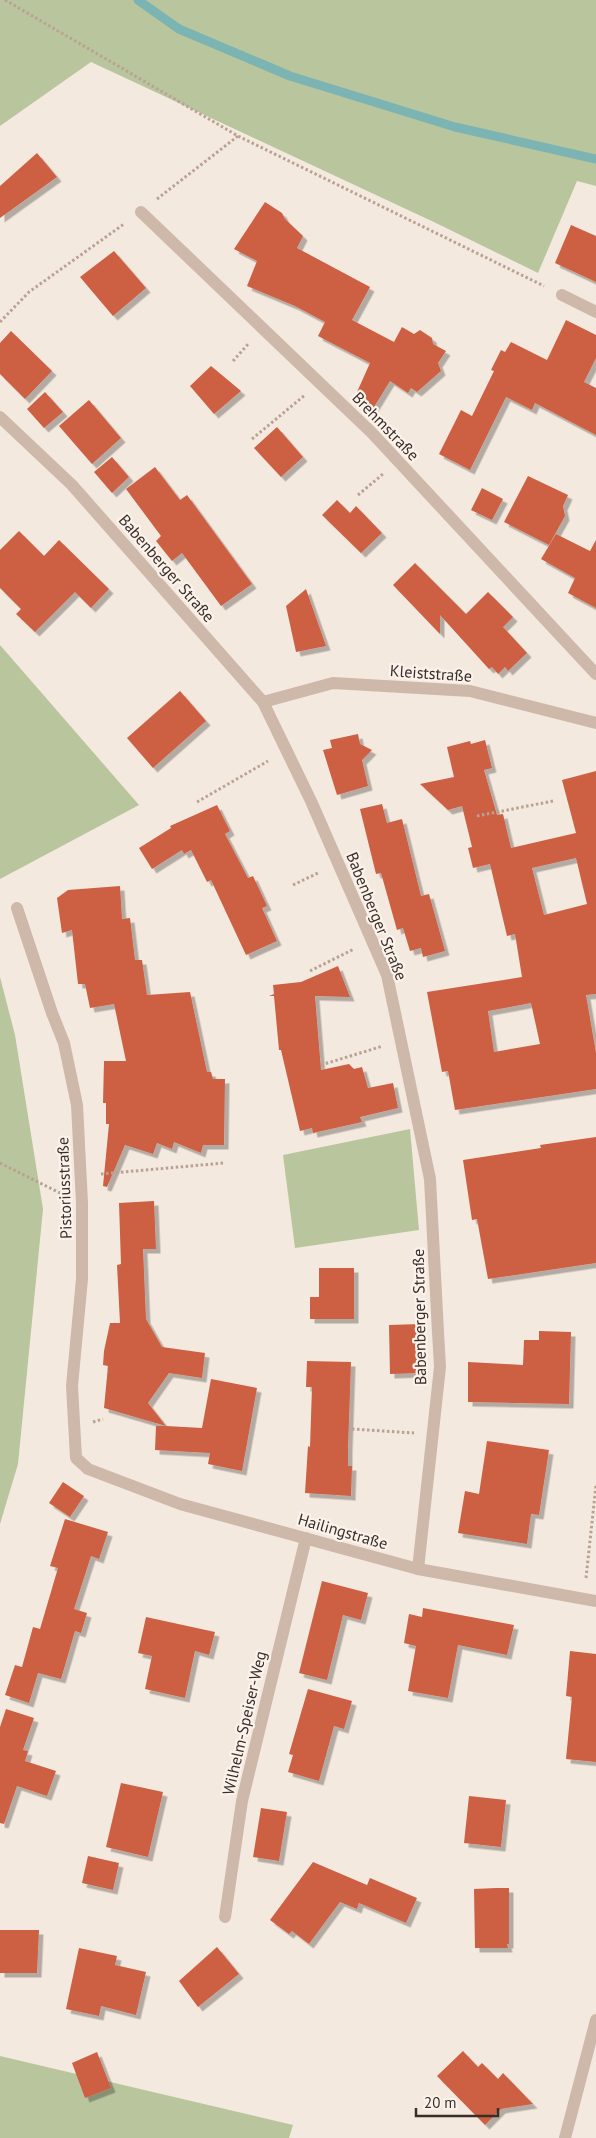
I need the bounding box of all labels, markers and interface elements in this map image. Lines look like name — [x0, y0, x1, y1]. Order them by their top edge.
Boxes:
street label: Brehmstraße — [348, 387, 424, 465]
street label: Babenberger Straße — [115, 510, 219, 626]
street label: Kleiststraße — [389, 660, 473, 686]
street label: Babenberger Straße — [342, 849, 412, 983]
street label: Pistoriusstraße — [52, 1137, 76, 1239]
street label: Babenberger Straße — [408, 1249, 430, 1385]
street label: Hailingstraße — [296, 1509, 390, 1553]
street label: Wilhelm-Speiser-Weg — [218, 1649, 270, 1797]
scale bar — [416, 2086, 498, 2118]
text: 20 m — [424, 2093, 457, 2112]

